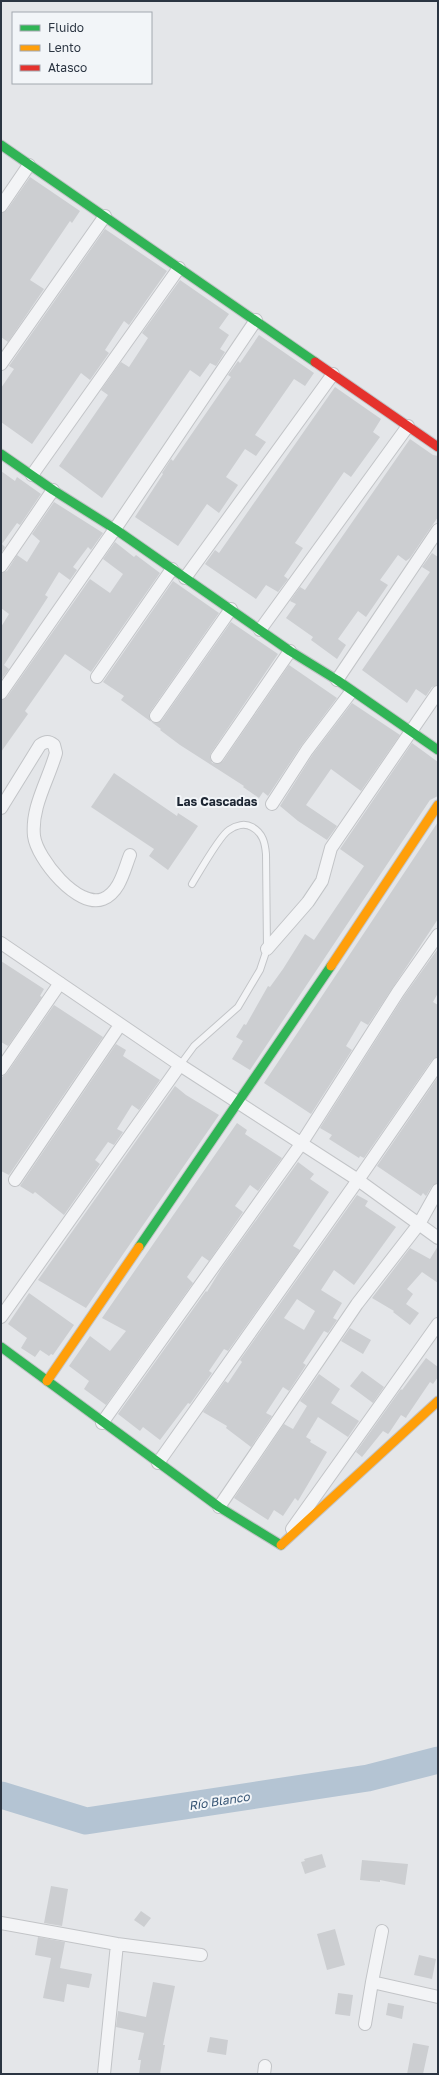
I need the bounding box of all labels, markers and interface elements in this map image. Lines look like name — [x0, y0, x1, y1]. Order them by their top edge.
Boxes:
legend — [12, 12, 152, 84]
text: Fluido — [48, 20, 84, 35]
text: Lento — [48, 40, 81, 55]
text: Atasco — [48, 60, 87, 75]
district label: Las Cascadas — [177, 794, 258, 809]
water label: Río Blanco — [188, 1789, 251, 1813]

